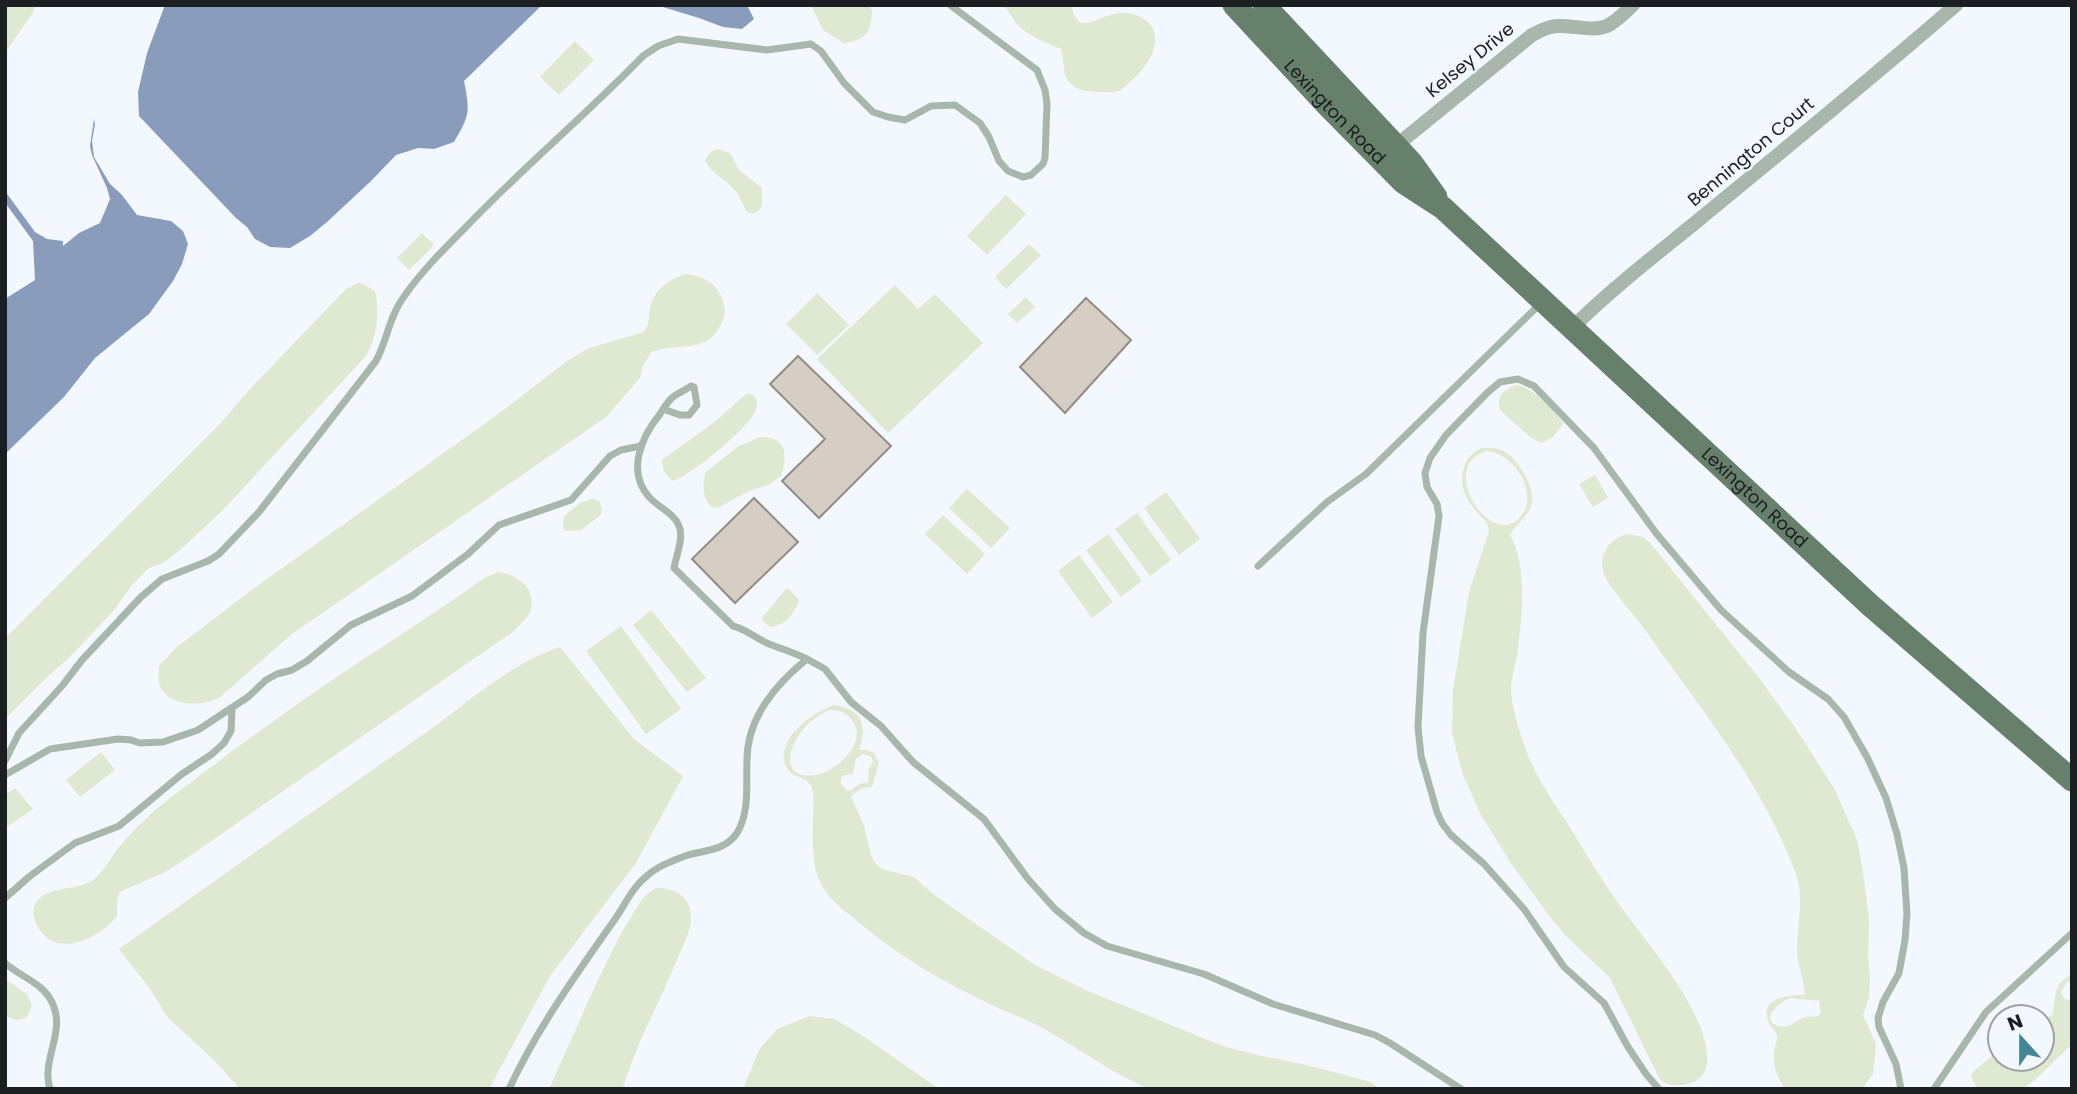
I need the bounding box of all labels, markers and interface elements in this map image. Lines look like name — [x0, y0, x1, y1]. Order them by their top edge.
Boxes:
street label: Kelsey Drive — [1420, 16, 1519, 103]
street label: Lexington Road — [1279, 54, 1392, 170]
street label: Bennington Court — [1682, 91, 1819, 212]
street label: Lexington Road — [1696, 442, 1814, 553]
north arrow — [1986, 1003, 2056, 1073]
text: N — [2004, 1007, 2027, 1038]

